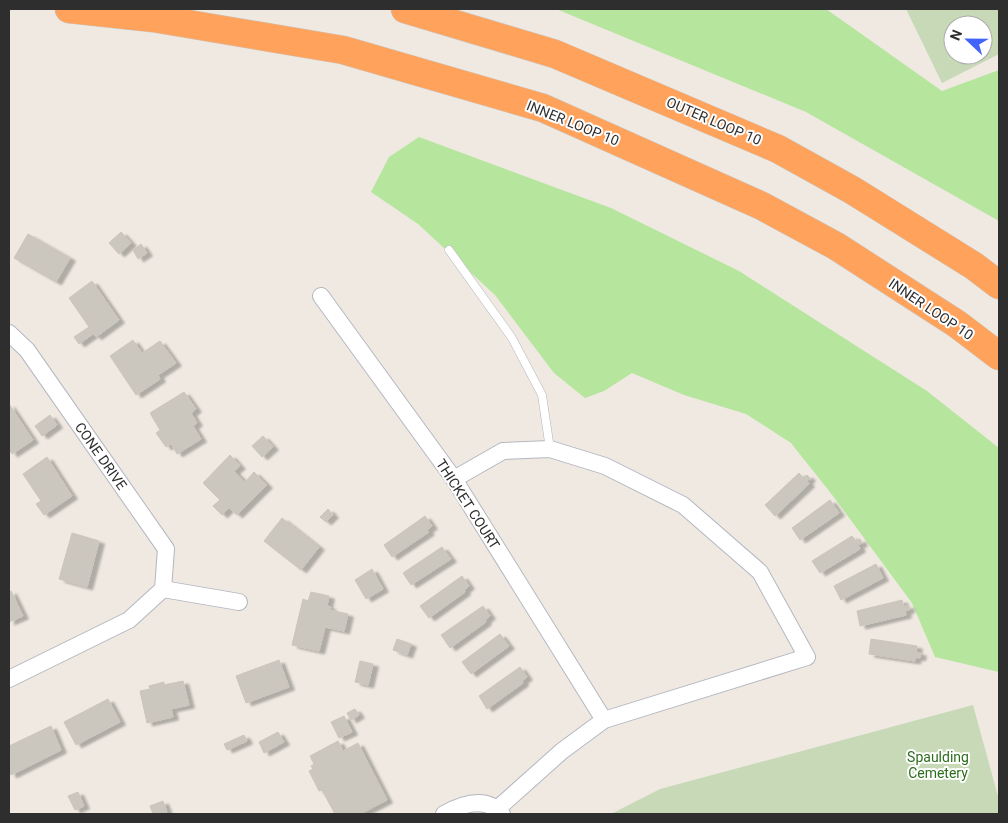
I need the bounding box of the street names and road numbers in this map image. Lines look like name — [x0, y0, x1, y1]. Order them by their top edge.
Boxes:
street label: OUTER LOOP 10 — [664, 94, 764, 148]
street label: INNER LOOP 10 — [524, 97, 622, 149]
street label: INNER LOOP 10 — [886, 275, 976, 343]
street label: CONE DRIVE — [72, 419, 130, 493]
street label: THICKET COURT — [433, 456, 503, 552]

